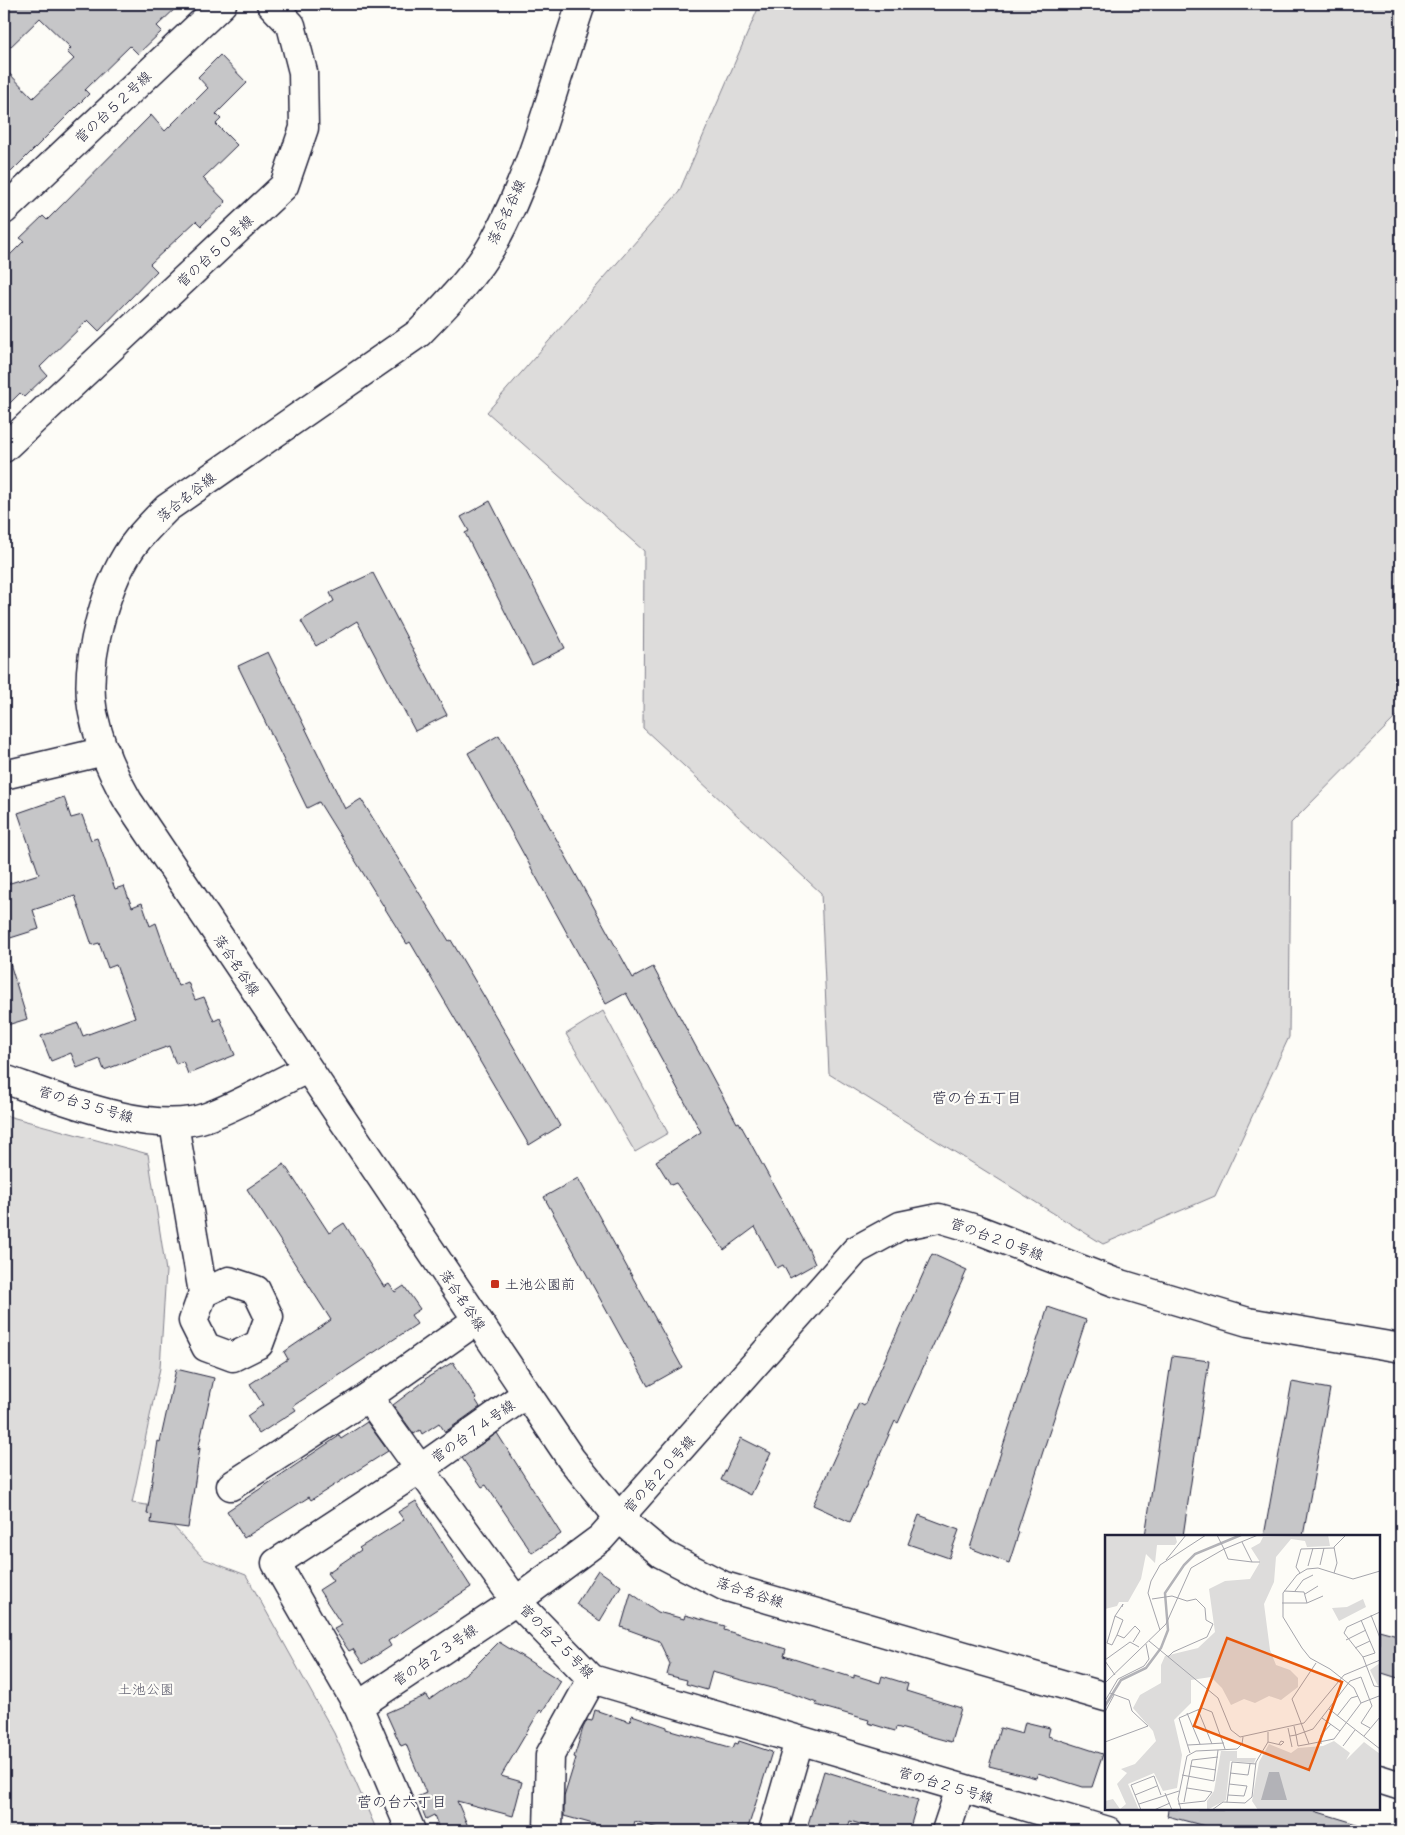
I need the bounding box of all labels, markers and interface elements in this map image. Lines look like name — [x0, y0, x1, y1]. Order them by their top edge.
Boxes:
street label: 菅の台５２号線 — [70, 66, 156, 148]
street label: 落合名谷線 — [481, 176, 530, 248]
street label: 菅の台５０号線 — [172, 210, 258, 292]
street label: 落合名谷線 — [152, 467, 220, 526]
street label: 落合名谷線 — [209, 930, 266, 1000]
street label: 菅の台３５号線 — [36, 1080, 136, 1127]
district label: 菅の台五丁目 — [932, 1085, 1022, 1108]
street label: 菅の台２０号線 — [948, 1212, 1047, 1265]
street label: 落合名谷線 — [435, 1265, 492, 1335]
place label: 土池公園前 — [505, 1273, 575, 1294]
marker: 土池公園前 — [489, 1278, 501, 1290]
street label: 菅の台７４号線 — [427, 1394, 519, 1467]
street label: 菅の台２０号線 — [618, 1430, 699, 1517]
inset map — [1105, 1535, 1380, 1810]
street label: 落合名谷線 — [714, 1571, 787, 1612]
street label: 菅の台２５号線 — [515, 1599, 599, 1683]
street label: 菅の台２３号線 — [388, 1618, 481, 1691]
park label: 土池公園 — [118, 1678, 174, 1699]
street label: 菅の台２５号線 — [896, 1761, 996, 1808]
district label: 菅の台六丁目 — [357, 1789, 447, 1812]

